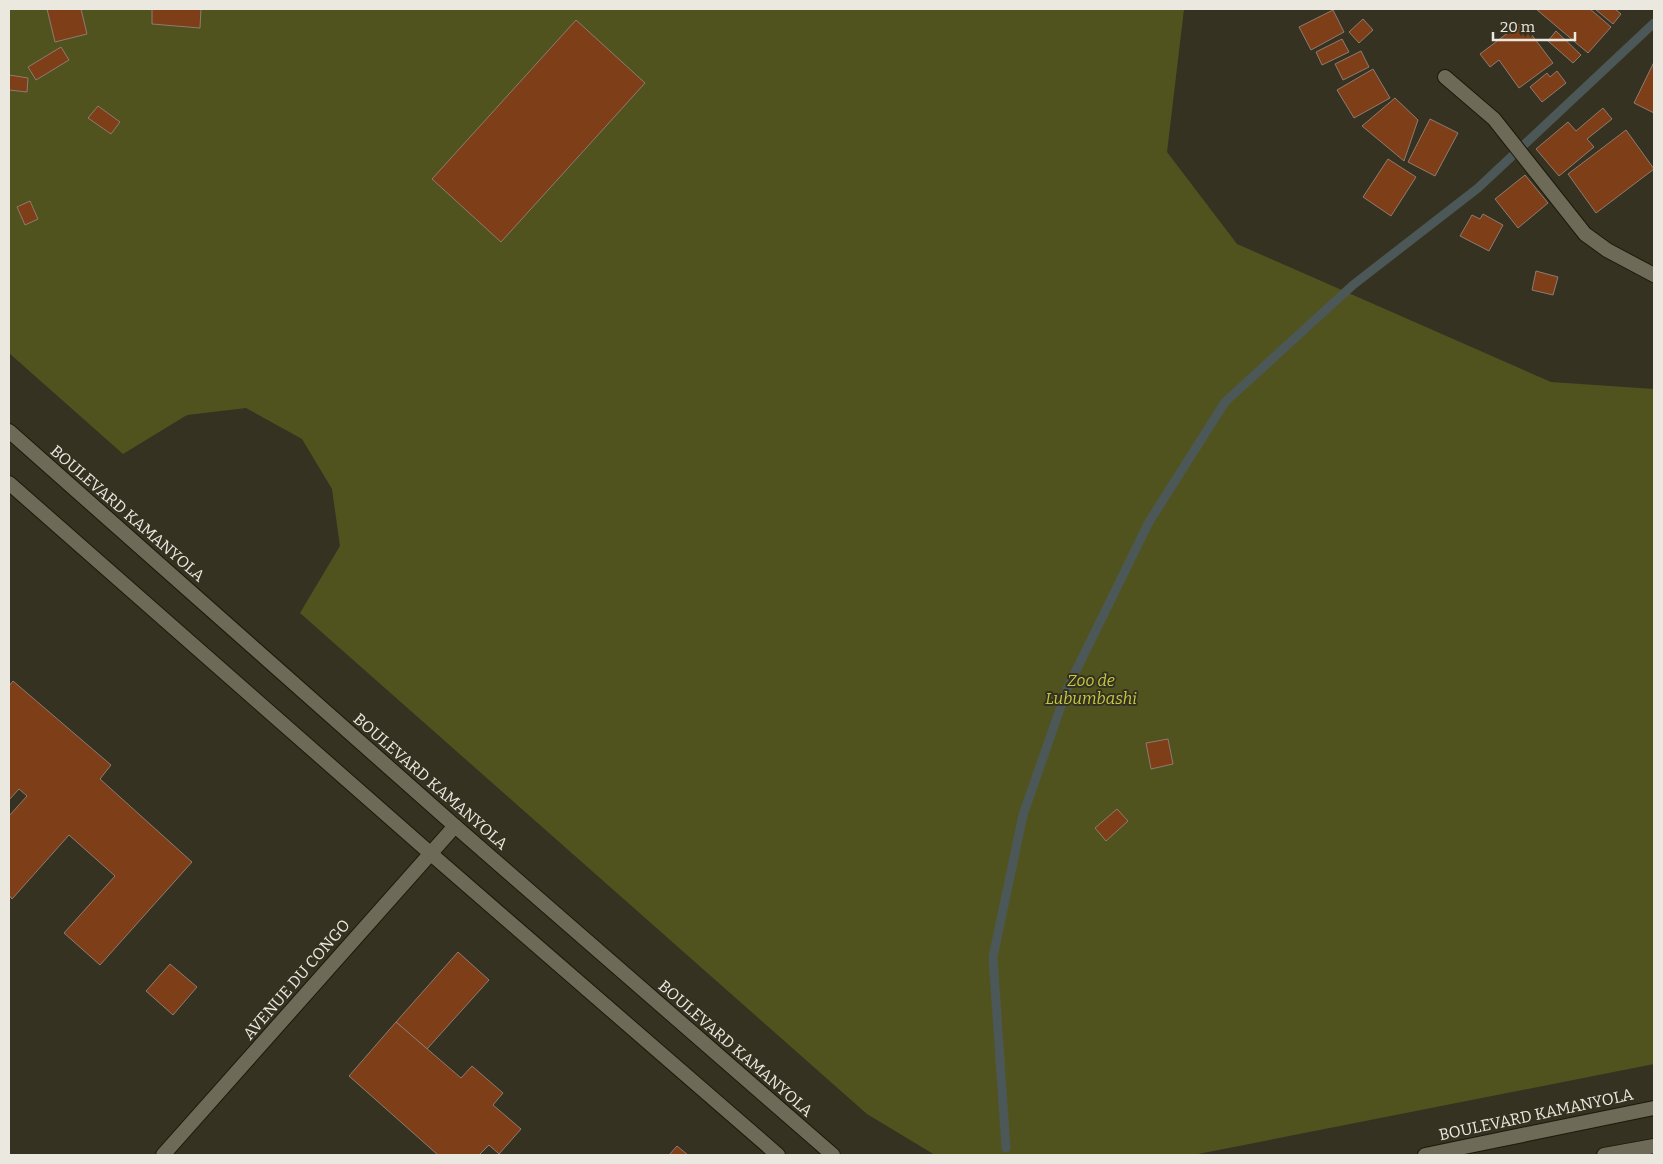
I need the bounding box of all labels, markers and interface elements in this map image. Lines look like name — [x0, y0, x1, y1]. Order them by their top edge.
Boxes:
scale bar — [1493, 10, 1576, 42]
text: 20 m — [1500, 18, 1536, 36]
street label: BOULEVARD KAMANYOLA — [47, 441, 209, 586]
park label: Zoo de Lubumbashi — [1045, 671, 1137, 708]
street label: BOULEVARD KAMANYOLA — [350, 709, 512, 854]
street label: AVENUE DU CONGO — [239, 915, 354, 1043]
street label: BOULEVARD KAMANYOLA — [655, 976, 817, 1121]
street label: BOULEVARD KAMANYOLA — [1437, 1084, 1636, 1144]

